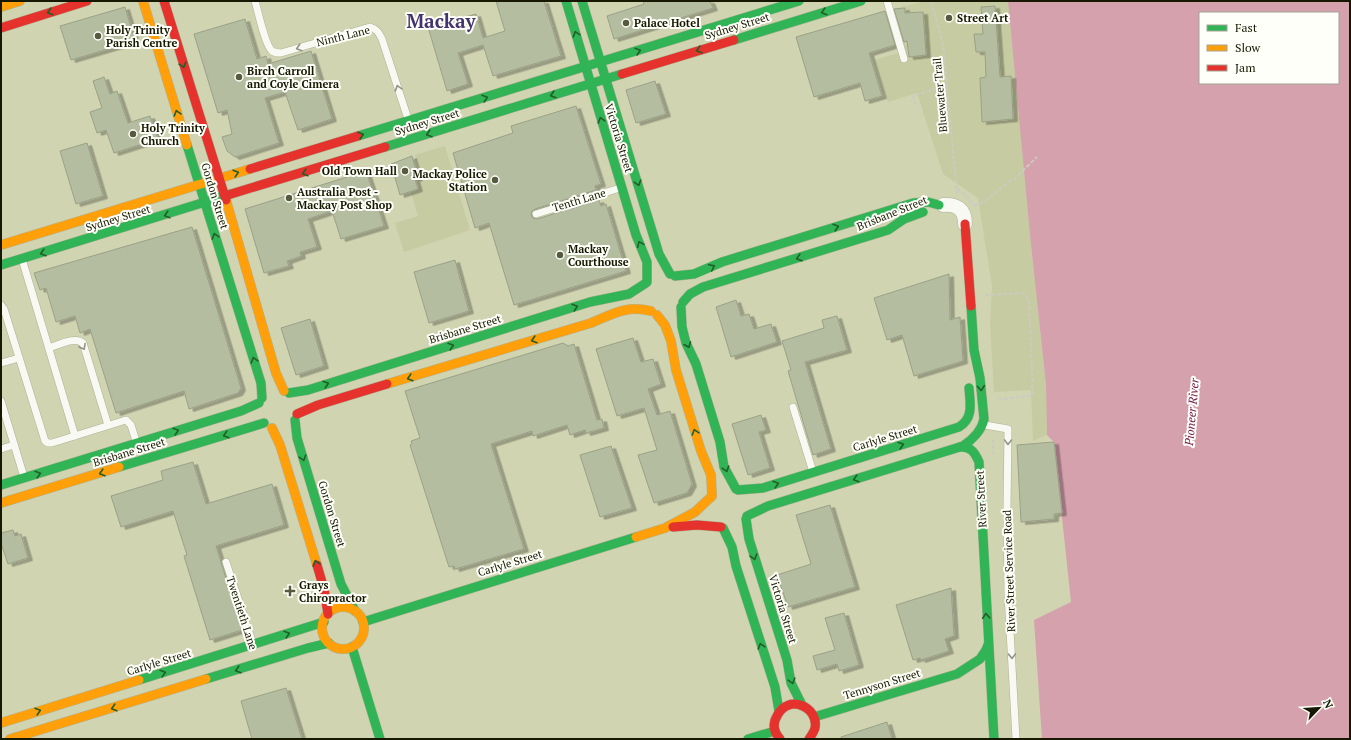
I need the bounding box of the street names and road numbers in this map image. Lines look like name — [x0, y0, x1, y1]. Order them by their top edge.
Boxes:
street label: Sydney Street — [703, 10, 771, 42]
street label: Ninth Lane — [315, 22, 372, 49]
street label: Bluewater Trail — [930, 57, 950, 133]
street label: Victoria Street — [602, 102, 636, 174]
street label: Sydney Street — [393, 106, 461, 138]
street label: Gordon Street — [198, 161, 232, 231]
street label: Tenth Lane — [551, 185, 608, 215]
street label: Brisbane Street — [855, 193, 929, 233]
street label: Sydney Street — [84, 202, 152, 234]
street label: Brisbane Street — [427, 311, 503, 347]
street label: Carlyle Street — [851, 422, 919, 454]
street label: Brisbane Street — [91, 434, 167, 470]
street label: River Street — [973, 470, 989, 528]
street label: Gordon Street — [315, 479, 349, 549]
street label: River Street Service Road — [1000, 510, 1018, 632]
street label: Carlyle Street — [476, 547, 544, 579]
street label: Victoria Street — [766, 573, 800, 645]
street label: Twentieth Lane — [224, 574, 261, 652]
street label: Carlyle Street — [125, 646, 193, 678]
street label: Tennyson Street — [842, 666, 922, 702]

